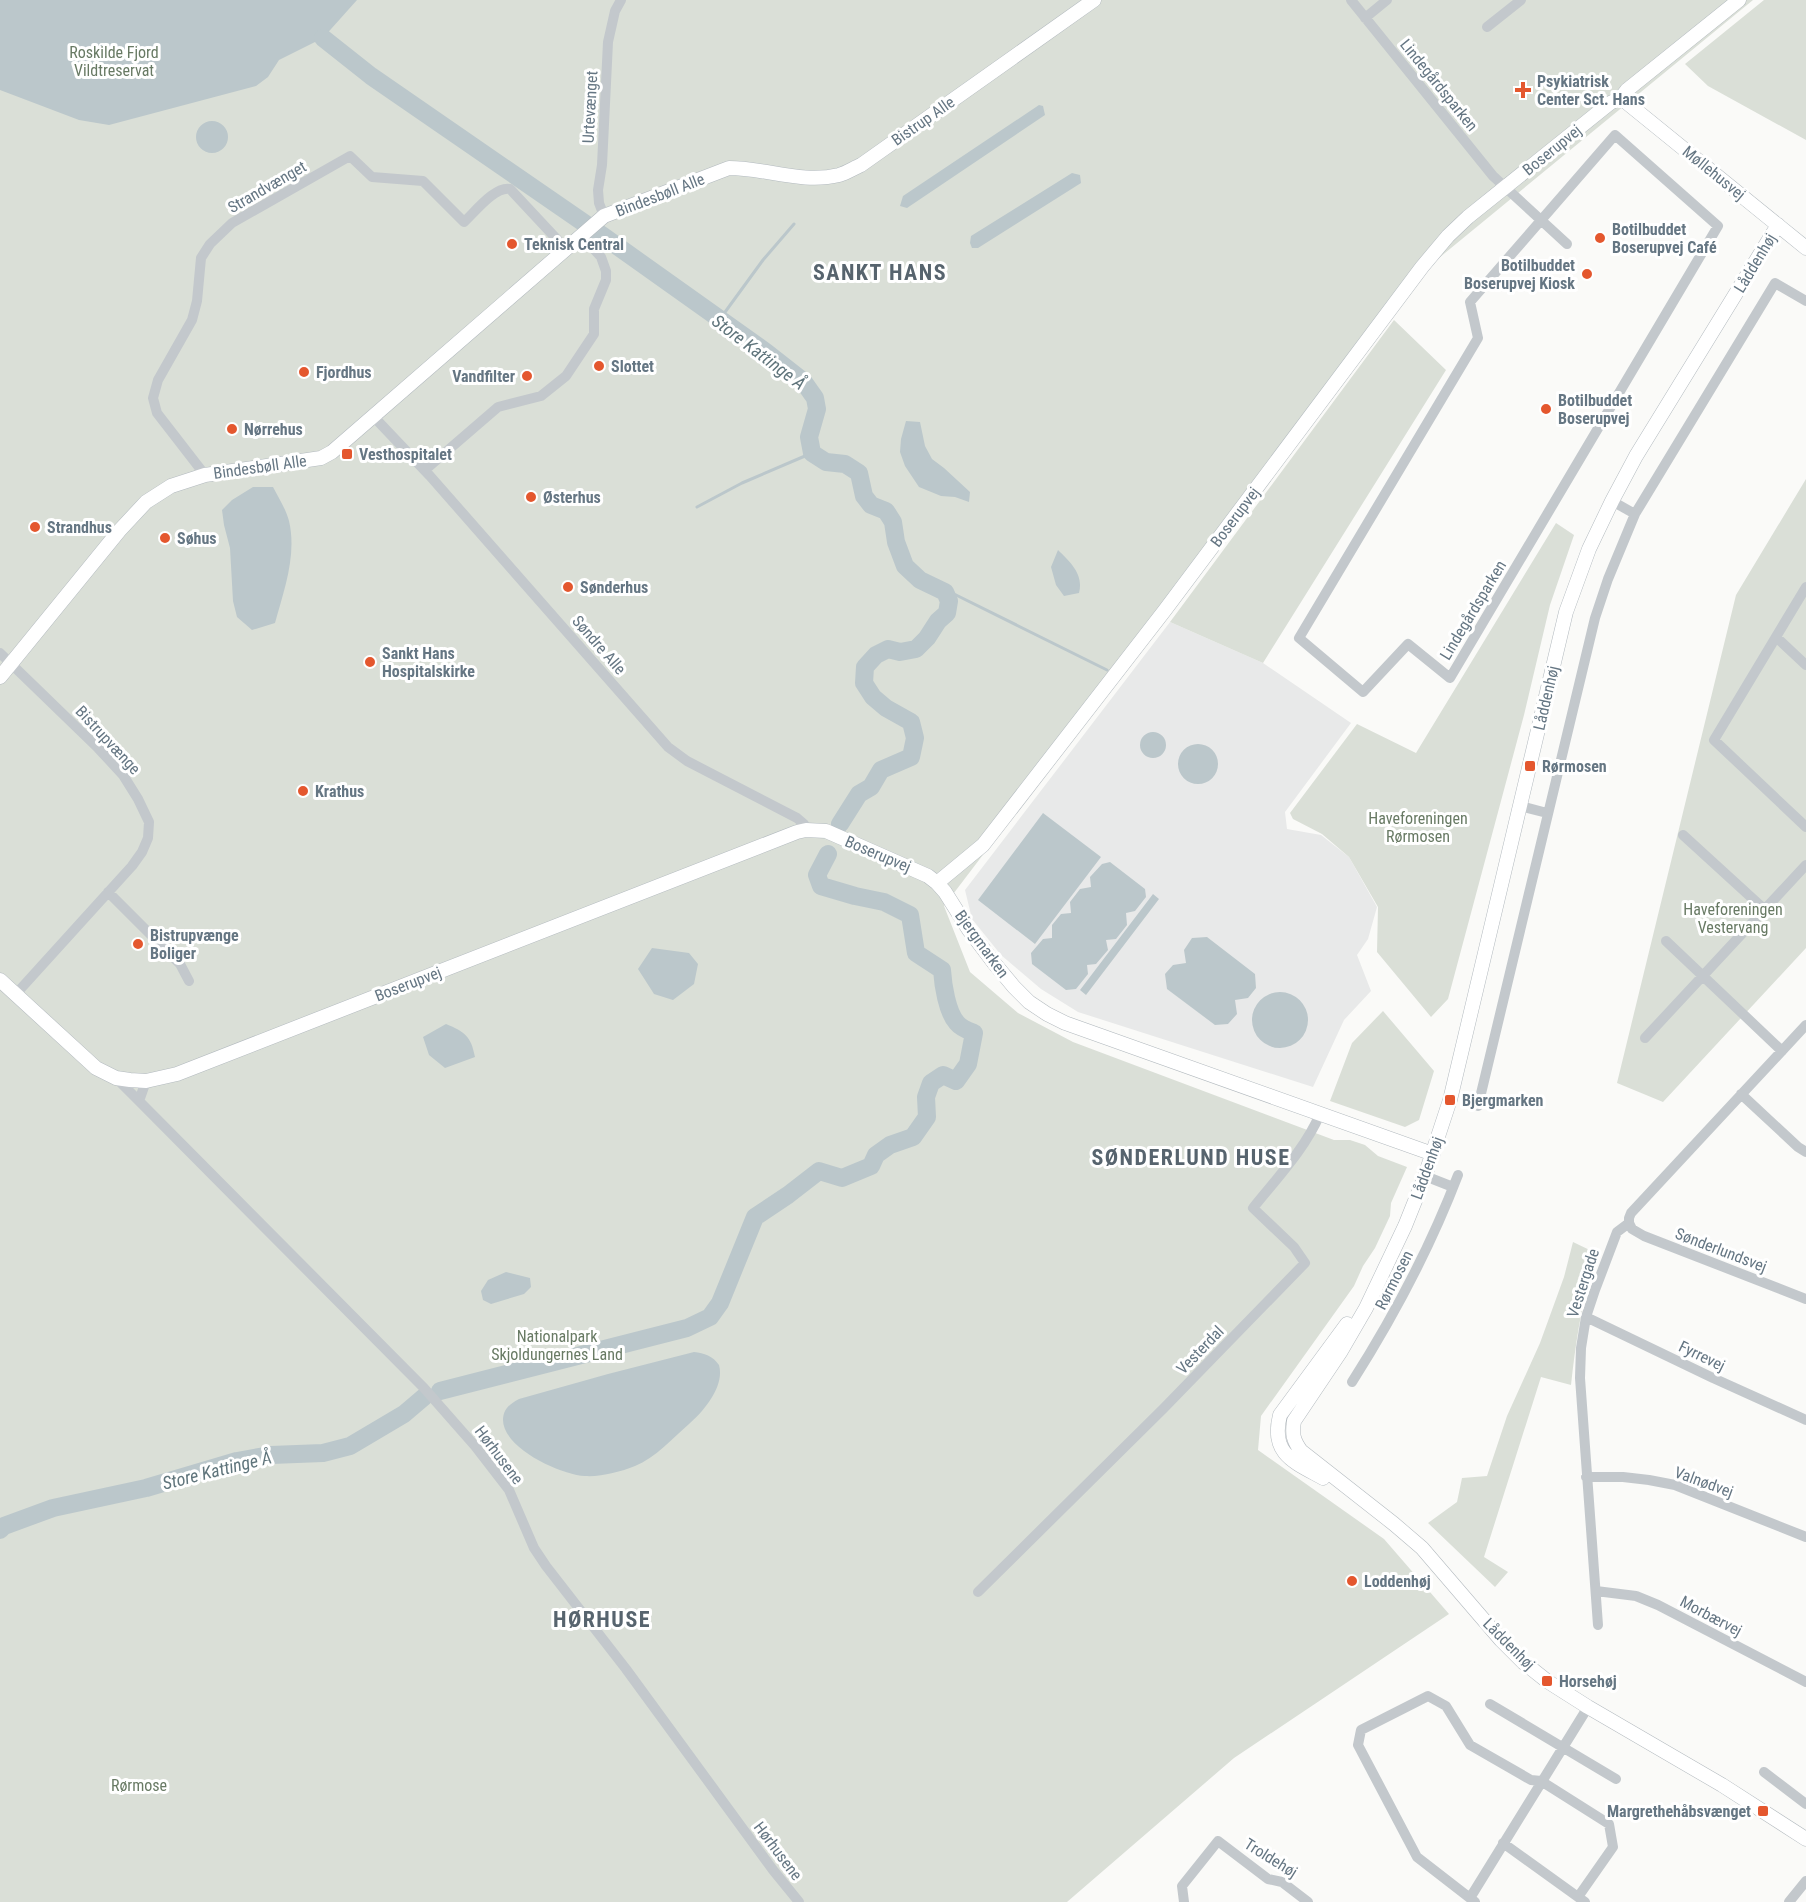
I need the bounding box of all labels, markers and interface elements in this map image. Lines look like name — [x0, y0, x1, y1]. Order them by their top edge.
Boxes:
street label: Lindegårdsparken — [1396, 35, 1482, 135]
park label: Roskilde Fjord Vildtreservat — [69, 43, 159, 80]
street label: Urtevænget — [579, 70, 601, 144]
place label: Psykiatrisk Center Sct. Hans — [1537, 72, 1645, 109]
marker: Psykiatrisk Center Sct. Hans — [1514, 81, 1532, 99]
street label: Bistrup Alle — [888, 92, 958, 150]
street label: Boserupvej — [1519, 121, 1585, 179]
street label: Møllehusvej — [1679, 142, 1749, 204]
street label: Strandvænget — [224, 157, 310, 217]
street label: Bindesbøll Alle — [613, 169, 707, 221]
place label: Botilbuddet Boserupvej Café — [1612, 220, 1717, 257]
street label: Låddenhøj — [1730, 230, 1780, 296]
marker: Botilbuddet Boserupvej Café — [1593, 231, 1607, 245]
place label: Teknisk Central — [524, 235, 624, 254]
marker: Teknisk Central — [505, 237, 519, 251]
place label: Botilbuddet Boserupvej Kiosk — [1464, 256, 1575, 293]
district label: SANKT HANS — [813, 260, 947, 285]
marker: Botilbuddet Boserupvej Kiosk — [1580, 267, 1594, 281]
water label: Store Kattinge Å — [708, 309, 811, 394]
place label: Slottet — [611, 357, 654, 376]
marker: Slottet — [592, 359, 606, 373]
place label: Fjordhus — [316, 363, 372, 382]
marker: Fjordhus — [297, 365, 311, 379]
place label: Vandfilter — [452, 367, 515, 386]
marker: Vandfilter — [520, 369, 534, 383]
place label: Botilbuddet Boserupvej — [1558, 391, 1632, 428]
marker: Botilbuddet Boserupvej — [1539, 402, 1553, 416]
place label: Nørrehus — [244, 420, 303, 439]
marker: Nørrehus — [225, 422, 239, 436]
place label: Vesthospitalet — [359, 445, 452, 464]
marker: Vesthospitalet — [340, 447, 354, 461]
street label: Bindesbøll Alle — [212, 451, 308, 483]
street label: Boserupvej — [1206, 483, 1264, 551]
place label: Østerhus — [543, 488, 601, 507]
marker: Østerhus — [524, 490, 538, 504]
place label: Strandhus — [47, 518, 112, 537]
marker: Strandhus — [28, 520, 42, 534]
place label: Søhus — [177, 529, 217, 548]
marker: Søhus — [158, 531, 172, 545]
street label: Lindegårdsparken — [1436, 557, 1510, 663]
place label: Sønderhus — [580, 578, 648, 597]
marker: Sønderhus — [561, 580, 575, 594]
street label: Søndre Alle — [568, 612, 630, 678]
place label: Sankt Hans Hospitalskirke — [382, 644, 475, 681]
marker: Sankt Hans Hospitalskirke — [363, 655, 377, 669]
street label: Låddenhøj — [1529, 664, 1563, 732]
street label: Bistrupvænge — [72, 702, 144, 778]
place label: Rørmosen — [1542, 757, 1607, 776]
marker: Rørmosen — [1523, 759, 1537, 773]
place label: Krathus — [315, 782, 364, 801]
marker: Krathus — [296, 784, 310, 798]
park label: Haveforeningen Rørmosen — [1368, 809, 1468, 846]
street label: Boserupvej — [842, 832, 914, 876]
park label: Haveforeningen Vestervang — [1683, 900, 1783, 937]
street label: Bjergmarken — [951, 906, 1013, 982]
place label: Bistrupvænge Boliger — [150, 926, 239, 963]
marker: Bistrupvænge Boliger — [131, 937, 145, 951]
street label: Boserupvej — [372, 963, 444, 1005]
place label: Bjergmarken — [1462, 1091, 1544, 1110]
marker: Bjergmarken — [1443, 1093, 1457, 1107]
street label: Låddenhøj — [1407, 1134, 1447, 1202]
district label: SØNDERLUND HUSE — [1092, 1145, 1291, 1170]
street label: Sønderlundsvej — [1673, 1224, 1769, 1276]
street label: Vestergade — [1563, 1246, 1603, 1320]
street label: Rørmosen — [1371, 1247, 1417, 1313]
street label: Vesterdal — [1172, 1322, 1228, 1378]
park label: Nationalpark Skjoldungernes Land — [491, 1327, 623, 1364]
street label: Fyrrevej — [1676, 1337, 1728, 1375]
street label: Hørhusene — [471, 1422, 527, 1488]
water label: Store Kattinge Å — [160, 1445, 274, 1494]
street label: Valnødvej — [1672, 1463, 1736, 1501]
place label: Loddenhøj — [1364, 1572, 1431, 1591]
marker: Loddenhøj — [1345, 1574, 1359, 1588]
street label: Morbærvej — [1677, 1592, 1745, 1640]
district label: HØRHUSE — [553, 1607, 651, 1632]
street label: Låddenhøj — [1479, 1614, 1539, 1674]
place label: Horsehøj — [1559, 1672, 1617, 1691]
marker: Horsehøj — [1540, 1674, 1554, 1688]
park label: Rørmose — [111, 1776, 167, 1795]
place label: Margrethehåbsvænget — [1607, 1802, 1751, 1821]
marker: Margrethehåbsvænget — [1756, 1804, 1770, 1818]
street label: Hørhusene — [750, 1818, 806, 1884]
street label: Troldehøj — [1241, 1834, 1301, 1882]

